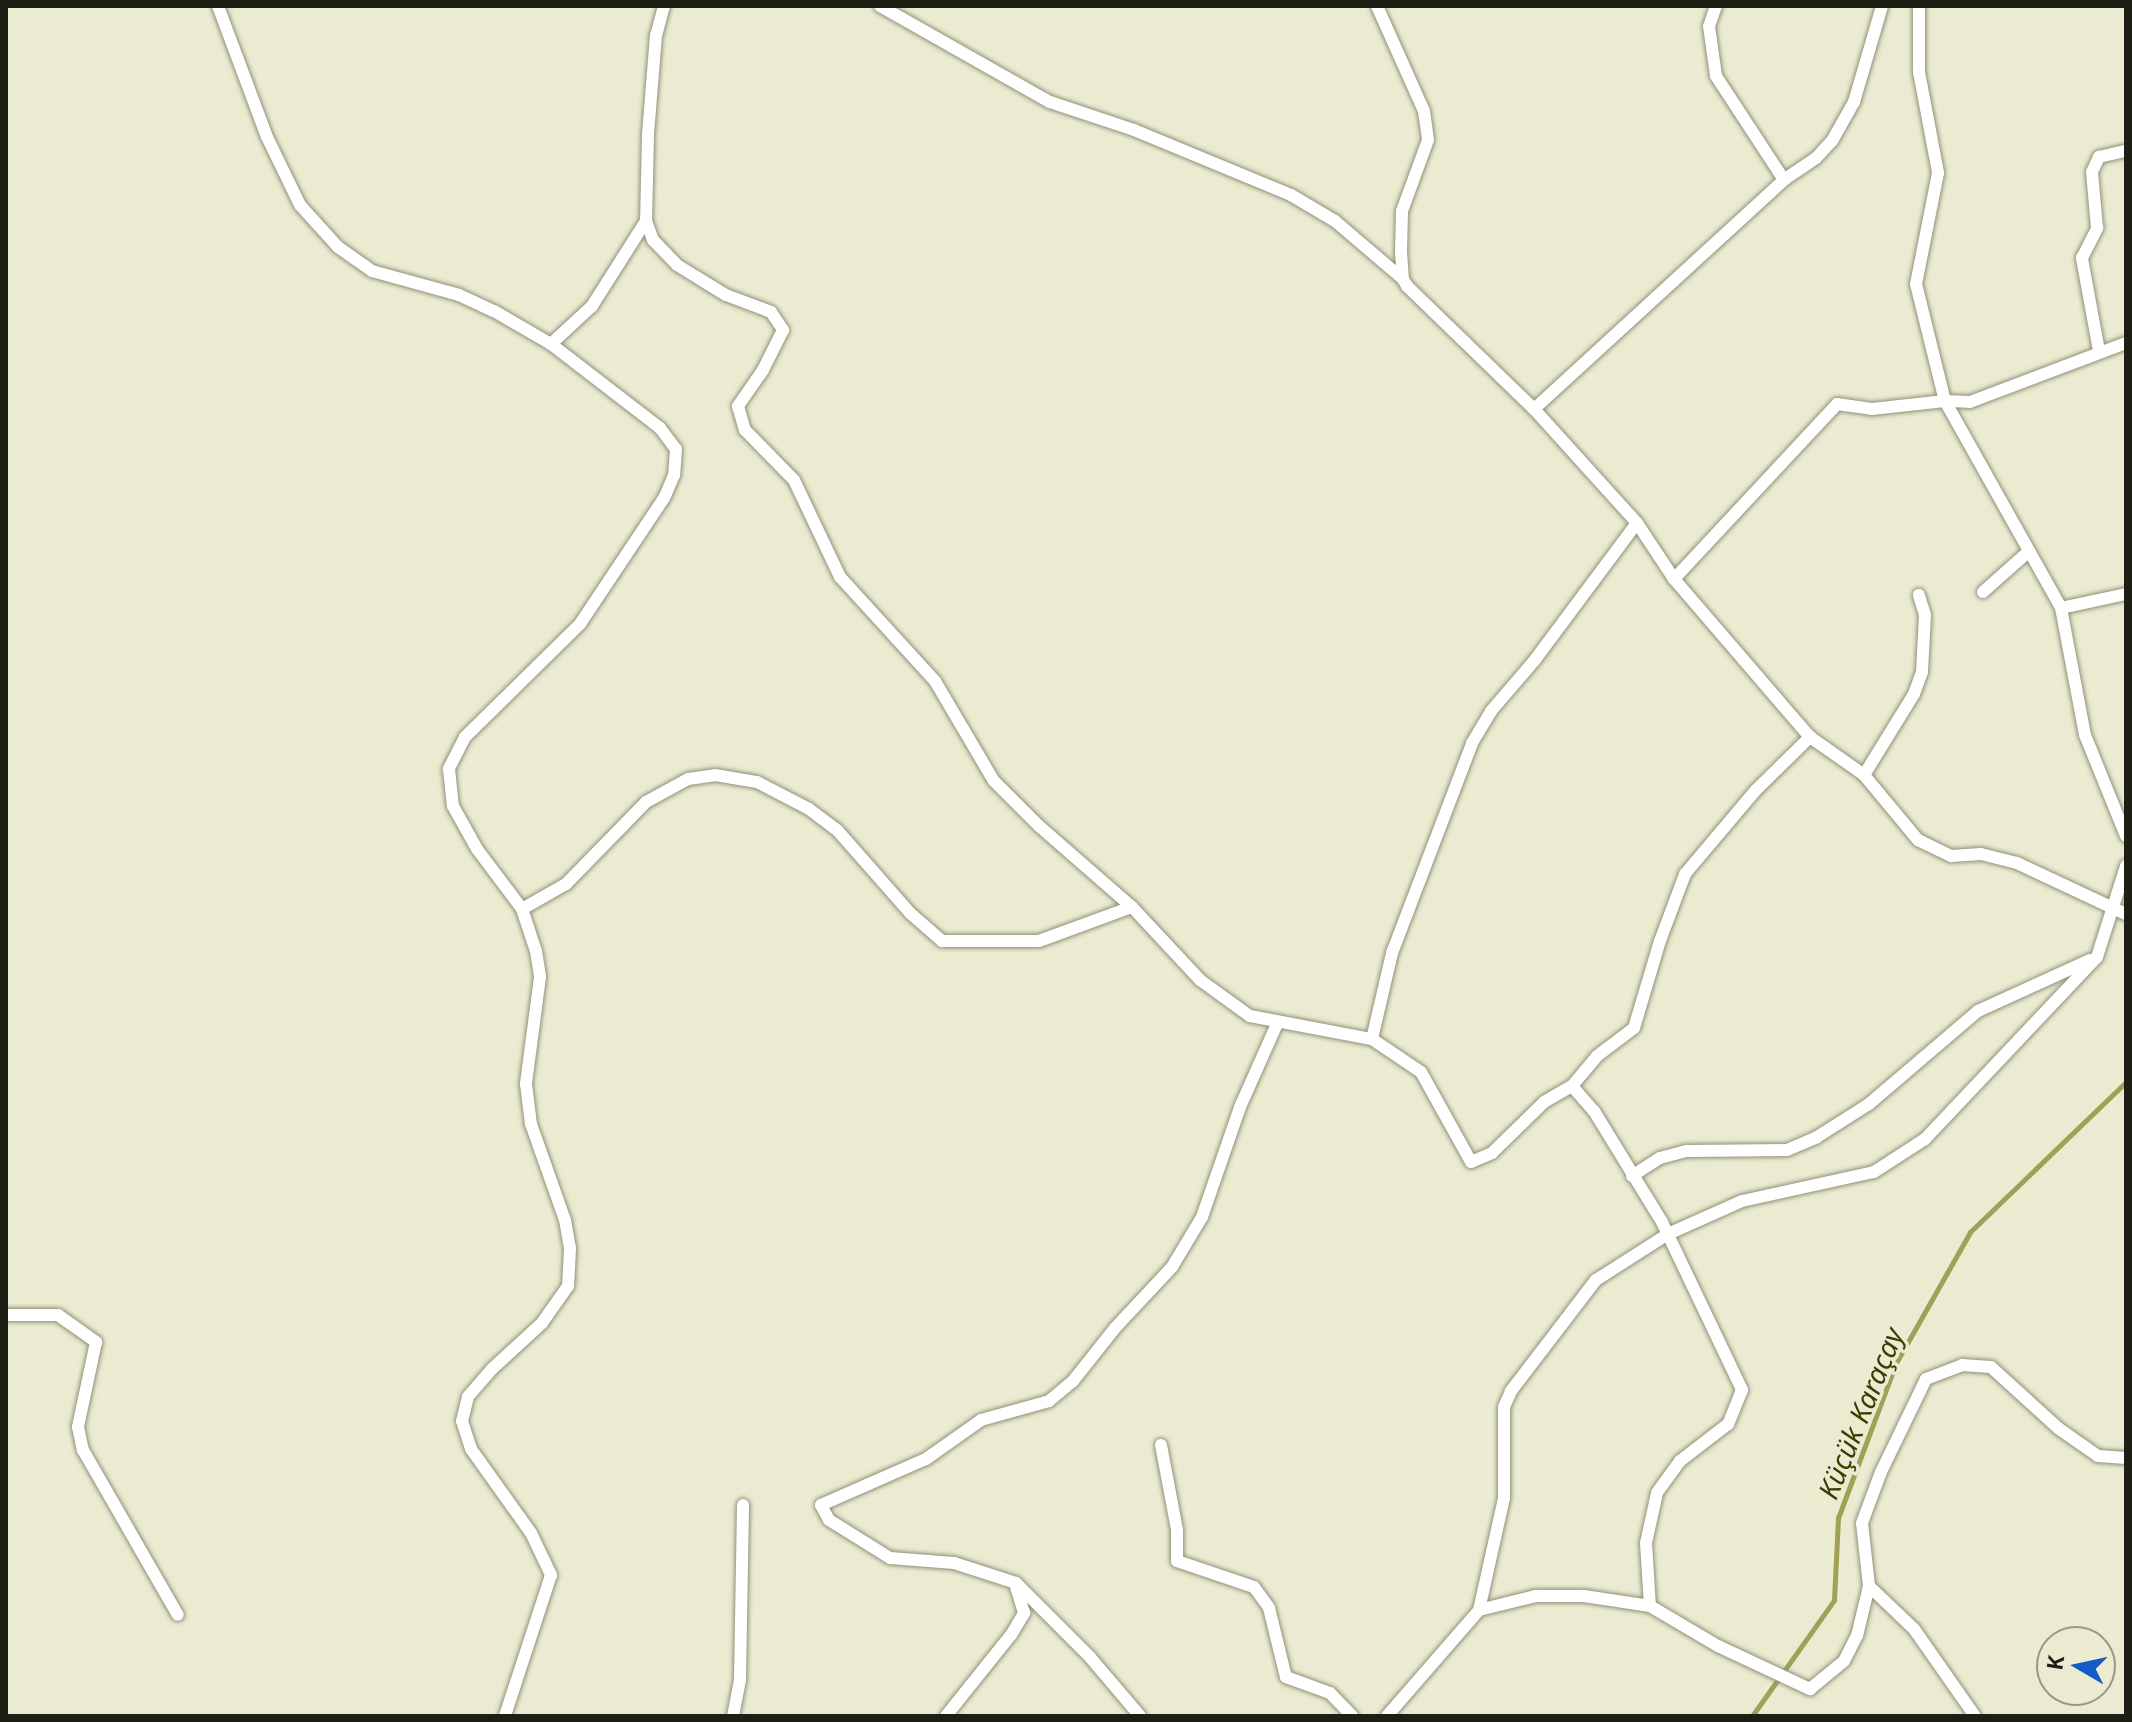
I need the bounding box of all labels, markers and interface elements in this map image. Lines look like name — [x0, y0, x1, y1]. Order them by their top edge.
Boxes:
water label: Küçük Karaçay — [1810, 1322, 1910, 1504]
north arrow — [2036, 1626, 2116, 1706]
text: K — [2038, 1653, 2070, 1672]

